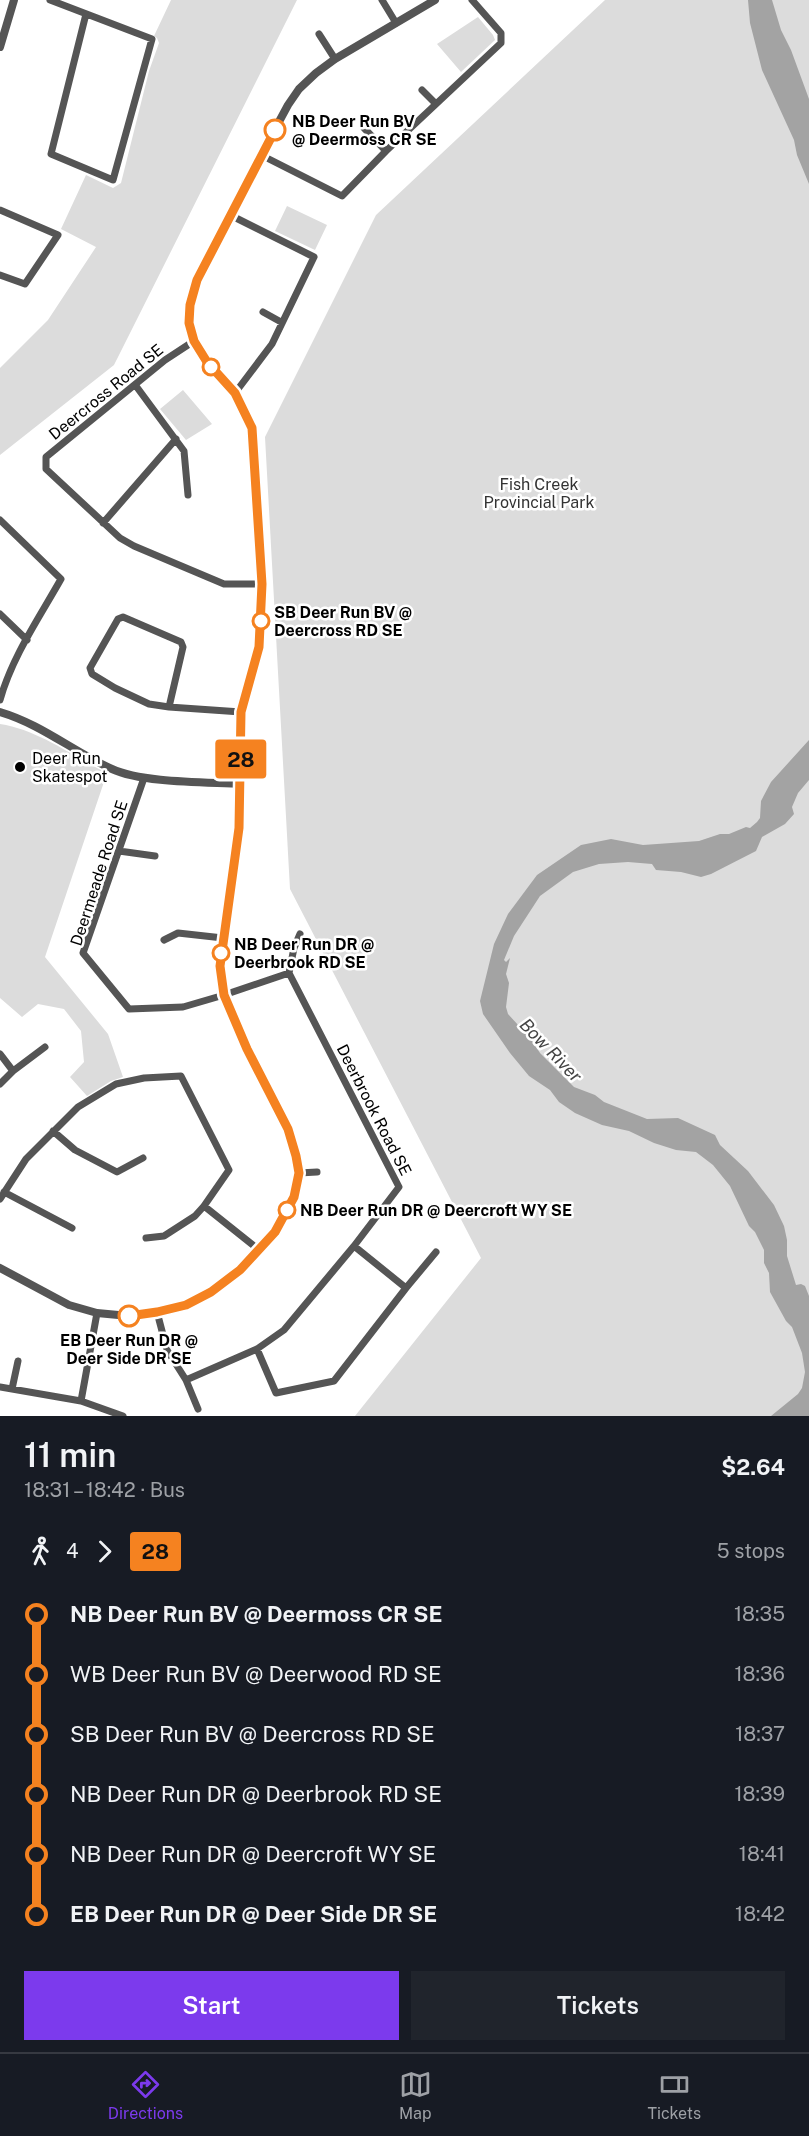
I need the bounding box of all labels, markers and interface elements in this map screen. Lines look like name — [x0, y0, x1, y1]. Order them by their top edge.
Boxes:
place label: NB Deer Run BV @ Deermoss CR SE — [292, 112, 437, 149]
marker: NB Deer Run BV @ Deermoss CR SE — [264, 119, 286, 141]
street label: Deercross Road SE — [45, 340, 167, 444]
unlabelled marker — [202, 358, 220, 376]
park label: Fish Creek Provincial Park — [484, 475, 594, 512]
place label: SB Deer Run BV @ Deercross RD SE — [274, 603, 412, 640]
marker: SB Deer Run BV @ Deercross RD SE — [252, 612, 270, 630]
line badge: 28 — [214, 740, 268, 778]
text: 28 — [227, 747, 255, 772]
place label: Deer Run Skatespot — [32, 749, 108, 786]
marker: Deer Run Skatespot — [13, 760, 27, 774]
street label: Deermeade Road SE — [66, 798, 132, 948]
place label: NB Deer Run DR @ Deerbrook RD SE — [234, 935, 374, 972]
marker: NB Deer Run DR @ Deerbrook RD SE — [212, 944, 230, 962]
water label: Bow River — [516, 1014, 587, 1086]
street label: Deerbrook Road SE — [333, 1041, 415, 1179]
marker: NB Deer Run DR @ Deercroft WY SE — [278, 1201, 296, 1219]
place label: NB Deer Run DR @ Deercroft WY SE — [300, 1201, 572, 1220]
marker: EB Deer Run DR @ Deer Side DR SE — [118, 1305, 140, 1327]
place label: EB Deer Run DR @ Deer Side DR SE — [60, 1331, 198, 1368]
text: 11 min — [24, 1436, 116, 1474]
text: $2.64 — [721, 1454, 785, 1480]
text: 18:31 – 18:42 · Bus — [24, 1478, 185, 1502]
icon: walk — [24, 1535, 57, 1568]
icon: forward — [88, 1535, 121, 1568]
text: 4 — [66, 1539, 79, 1563]
text: 28 — [142, 1539, 169, 1564]
text: 5 stops — [717, 1539, 785, 1563]
text: NB Deer Run BV @ Deermoss CR SE — [70, 1601, 442, 1627]
text: 18:35 — [734, 1602, 785, 1626]
text: WB Deer Run BV @ Deerwood RD SE — [70, 1661, 442, 1687]
text: 18:36 — [734, 1662, 785, 1686]
text: SB Deer Run BV @ Deercross RD SE — [70, 1721, 435, 1747]
text: 18:37 — [735, 1722, 785, 1746]
text: NB Deer Run DR @ Deerbrook RD SE — [70, 1781, 442, 1807]
text: 18:39 — [734, 1782, 785, 1806]
text: NB Deer Run DR @ Deercroft WY SE — [70, 1841, 436, 1867]
text: 18:41 — [739, 1842, 785, 1866]
text: EB Deer Run DR @ Deer Side DR SE — [70, 1901, 437, 1927]
text: 18:42 — [735, 1902, 785, 1926]
button: Start — [24, 1971, 399, 2040]
button: Tickets — [411, 1971, 785, 2040]
tab: Directions — [108, 2068, 183, 2123]
tab: Map — [399, 2068, 432, 2123]
tab: Tickets — [647, 2068, 701, 2123]

